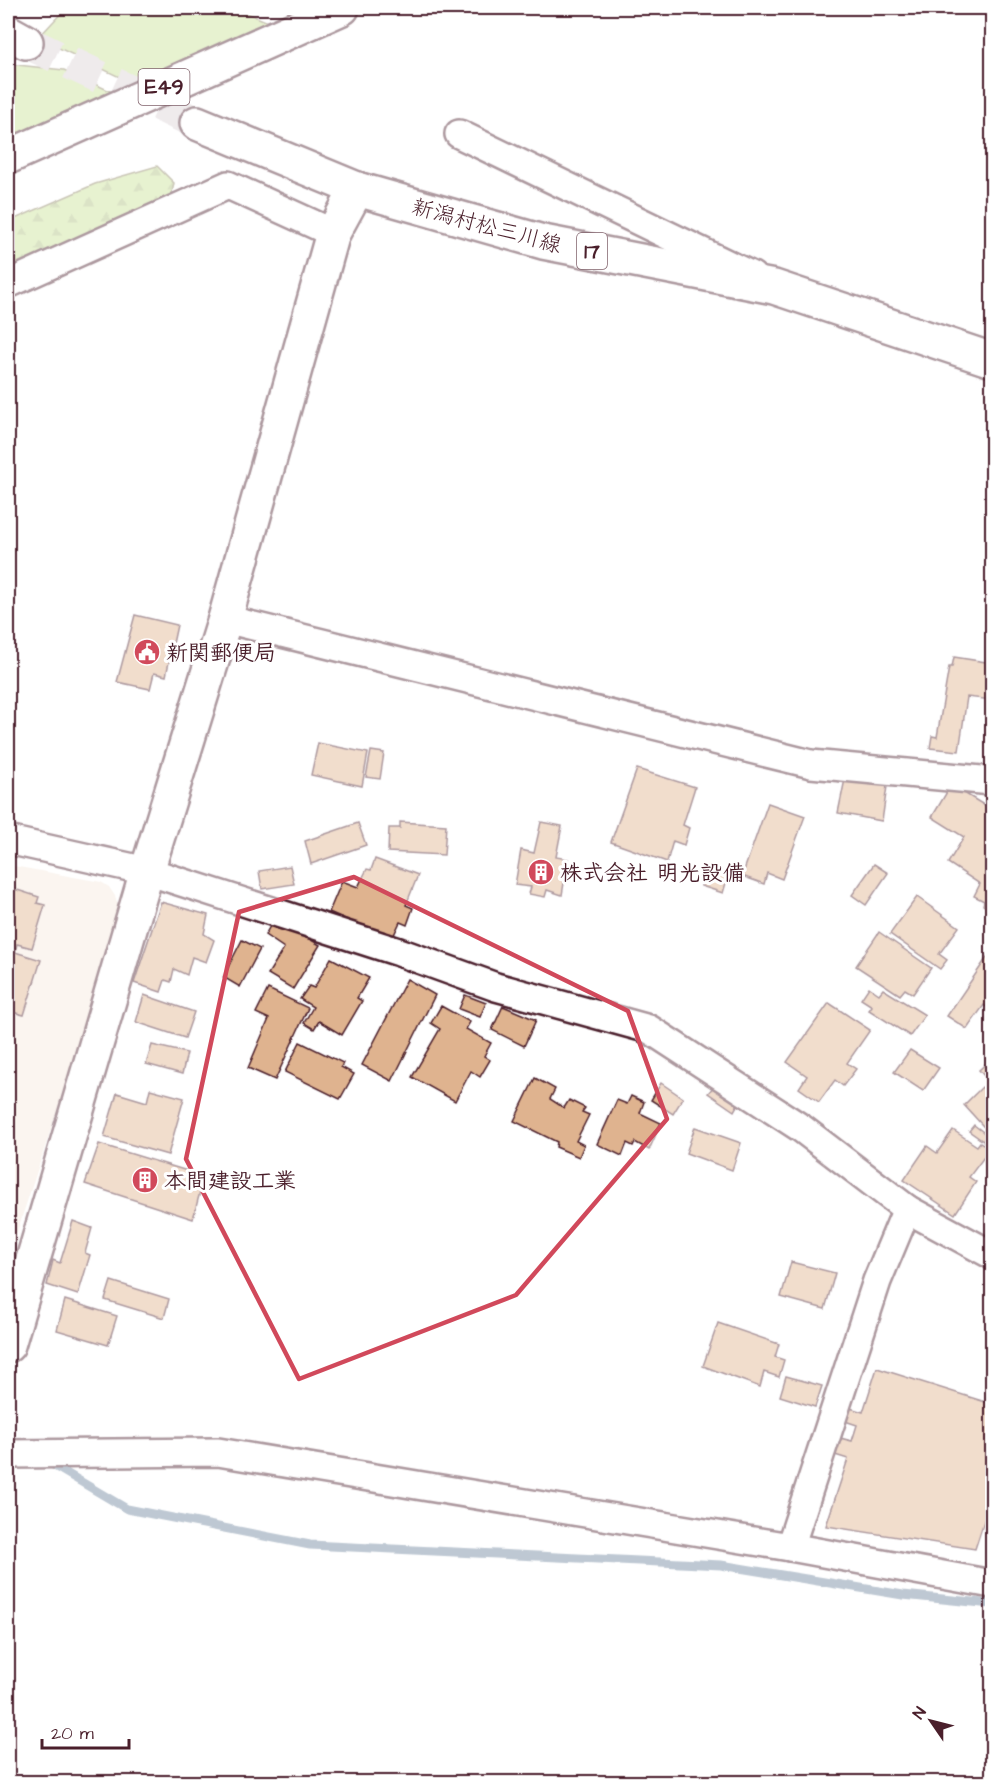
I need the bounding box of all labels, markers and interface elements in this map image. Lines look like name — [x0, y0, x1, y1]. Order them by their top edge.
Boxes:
road number: E49 — [138, 69, 190, 105]
street label: 新潟村松三川線 — [408, 192, 565, 261]
road number: 17 — [577, 233, 607, 269]
public building icon: 新関郵便局 — [132, 637, 162, 667]
place label: 新関郵便局 — [166, 638, 276, 669]
building icon: 株式会社 明光設備 — [526, 857, 556, 887]
place label: 株式会社 明光設備 — [560, 858, 745, 889]
building icon: 本間建設工業 — [130, 1165, 160, 1195]
place label: 本間建設工業 — [164, 1166, 296, 1197]
north arrow — [901, 1691, 961, 1751]
text: N — [908, 1703, 931, 1723]
scale bar — [42, 1712, 129, 1750]
text: 20 m — [51, 1721, 94, 1746]

